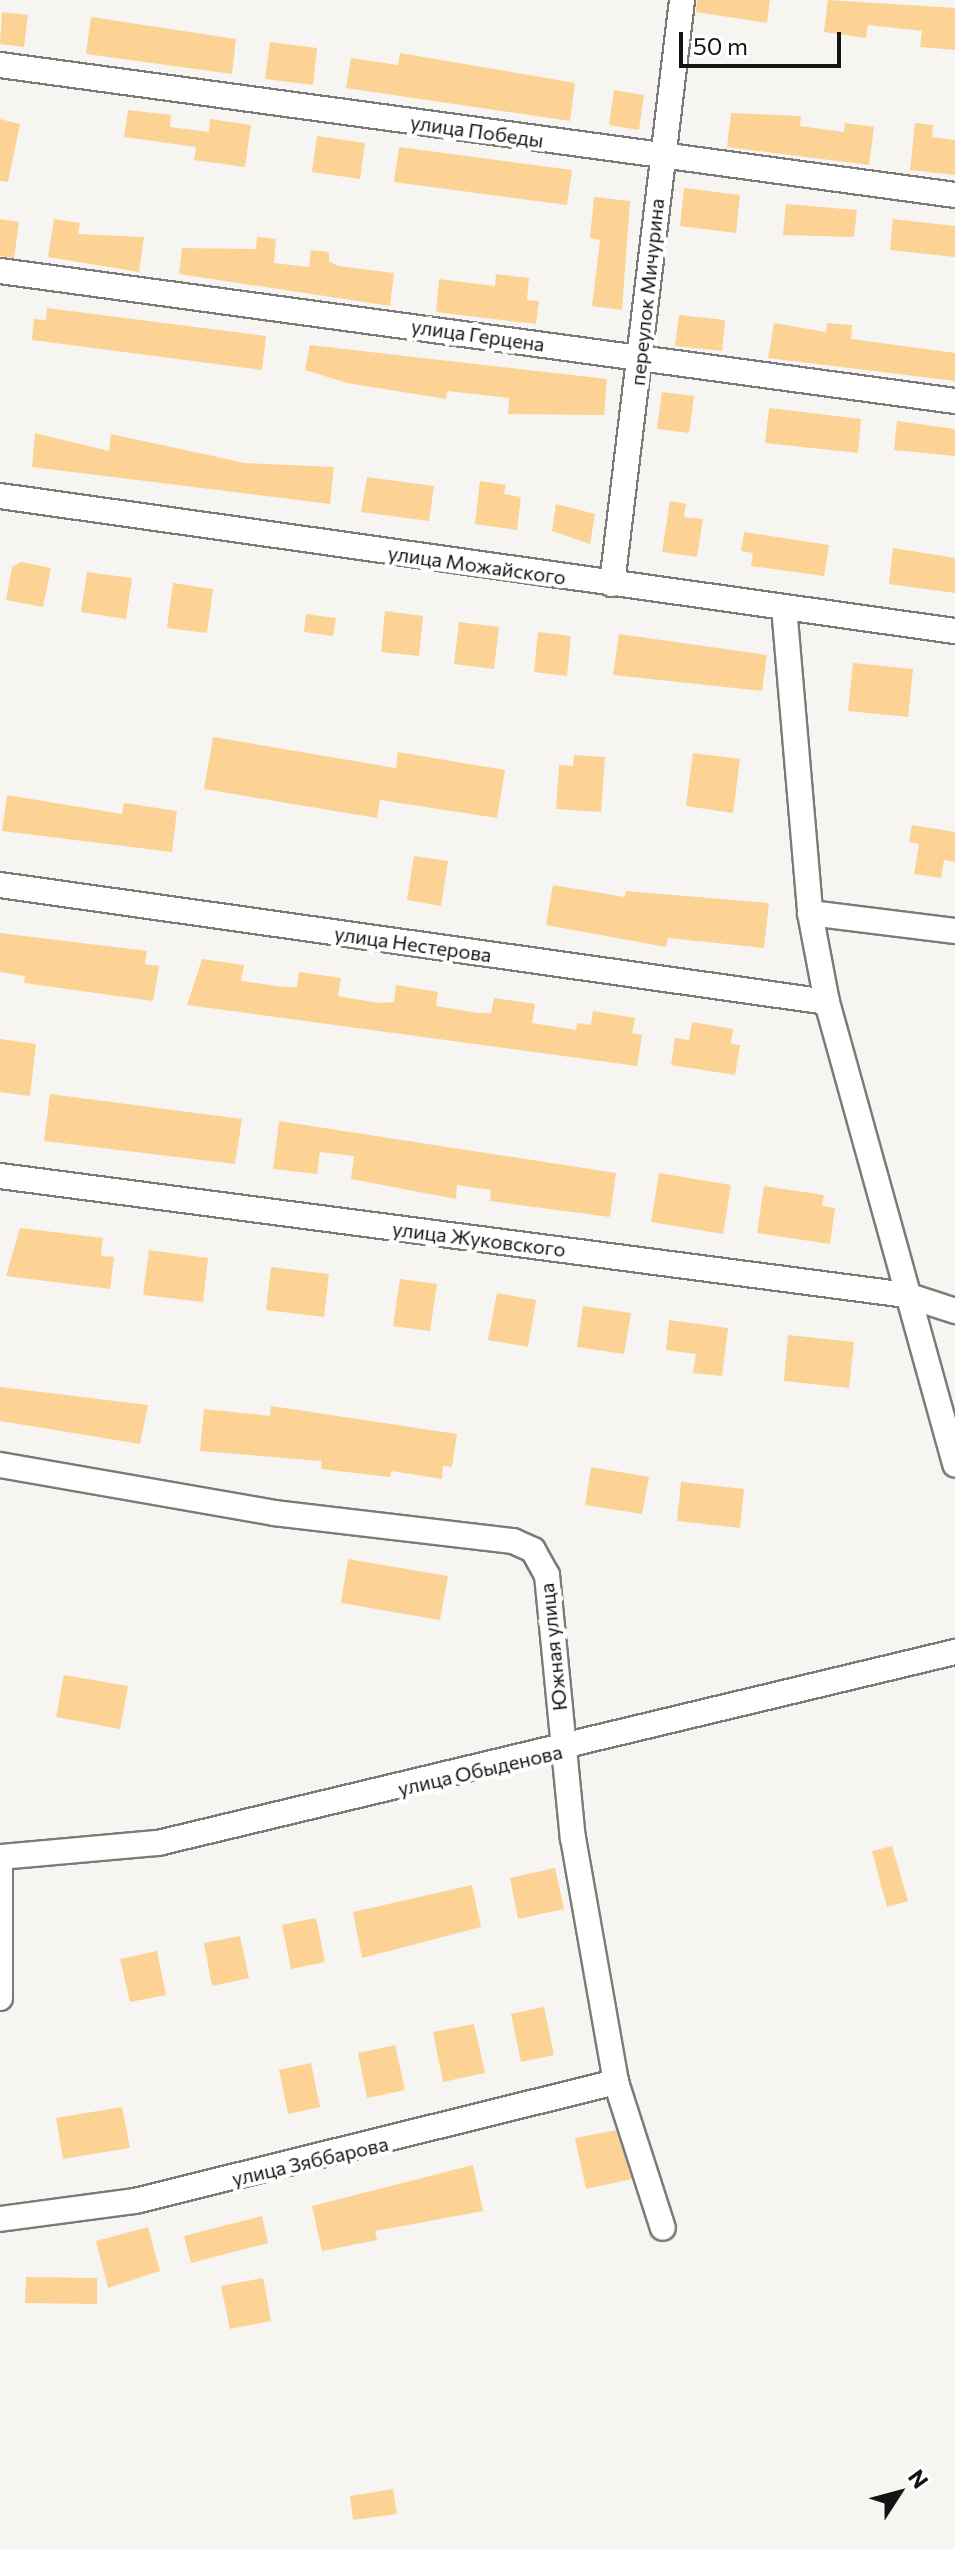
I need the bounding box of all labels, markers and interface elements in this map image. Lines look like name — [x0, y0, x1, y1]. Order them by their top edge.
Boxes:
scale bar — [683, 16, 845, 66]
text: 50 m — [693, 31, 748, 60]
street label: улица Победы — [409, 110, 545, 152]
street label: переулок Мичурина — [625, 197, 669, 387]
street label: улица Герцена — [410, 314, 546, 356]
street label: улица Можайского — [386, 541, 568, 589]
street label: улица Нестерова — [333, 921, 493, 967]
street label: улица Жуковского — [391, 1216, 567, 1262]
street label: Южная улица — [534, 1582, 572, 1712]
street label: улица Обыденова — [395, 1739, 565, 1801]
street label: улица Зяббарова — [229, 2131, 391, 2191]
north arrow — [859, 2453, 939, 2533]
text: N — [903, 2464, 935, 2493]

